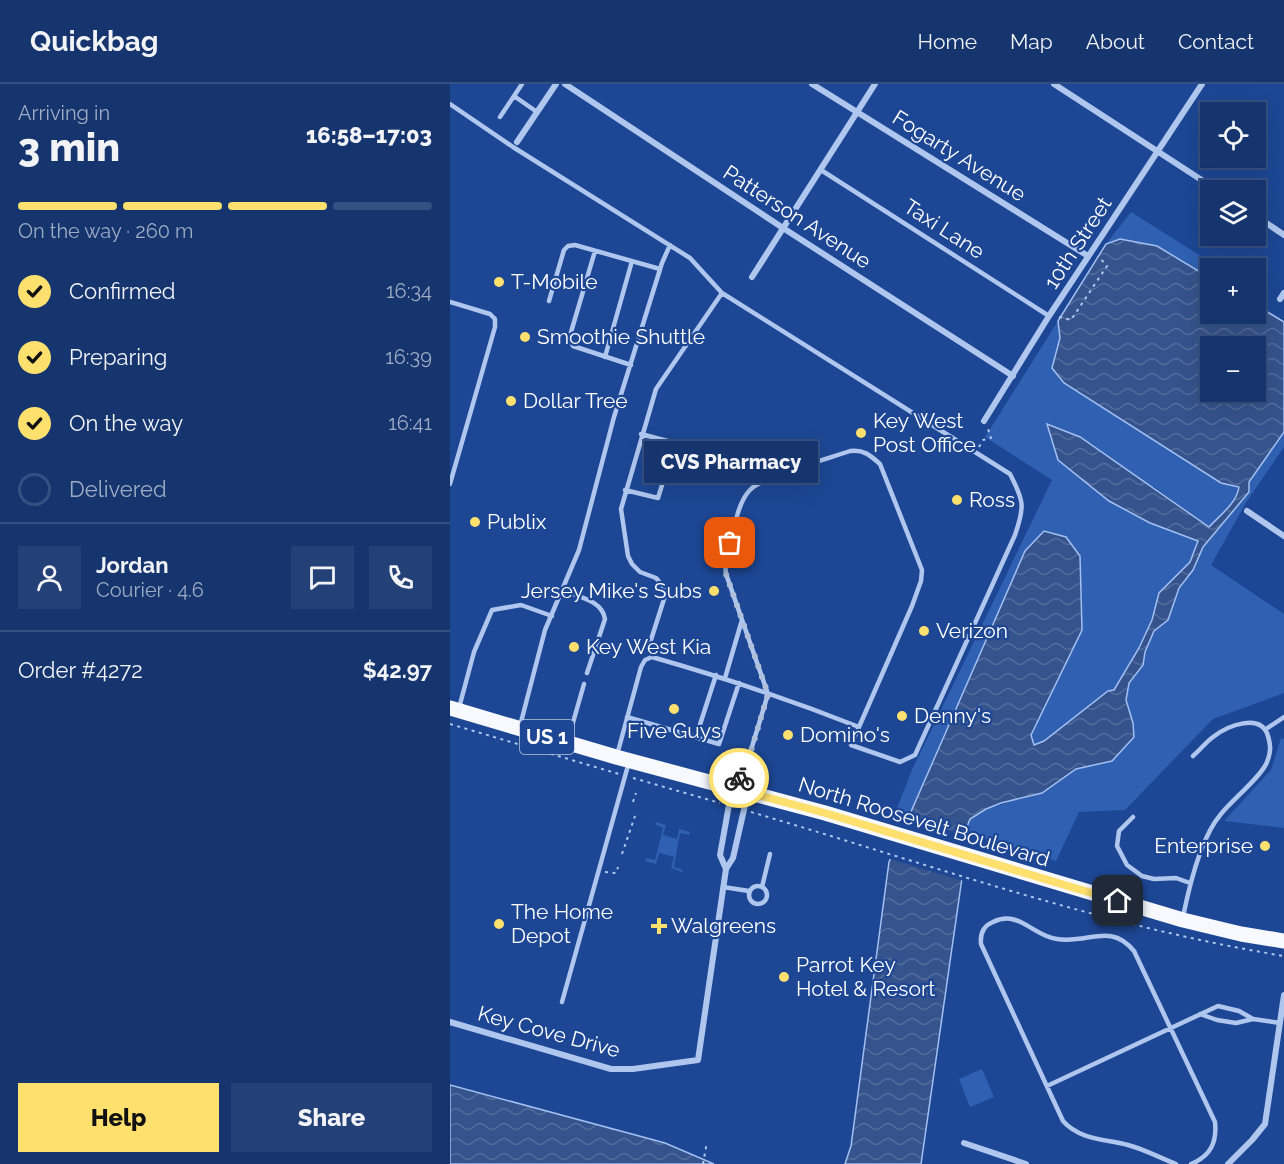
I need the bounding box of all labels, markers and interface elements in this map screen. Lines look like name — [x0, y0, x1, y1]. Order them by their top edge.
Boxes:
text: Quickbag — [30, 25, 159, 58]
text: Home — [918, 29, 977, 54]
text: Map — [1010, 29, 1053, 54]
text: About — [1086, 29, 1145, 54]
text: Contact — [1178, 29, 1254, 54]
text: Arriving in — [18, 101, 110, 125]
map controls — [1200, 102, 1266, 402]
button: locate — [1200, 102, 1266, 168]
street label: Fogarty Avenue — [888, 105, 1030, 207]
text: 16:58–17:03 — [306, 122, 432, 148]
text: 3 min — [18, 124, 120, 170]
street label: Patterson Avenue — [719, 159, 876, 274]
button: layers — [1200, 180, 1266, 246]
street label: 10th Street — [1039, 192, 1117, 293]
street label: Taxi Lane — [899, 193, 989, 264]
text: On the way · 260 m — [18, 219, 193, 243]
button: + — [1200, 258, 1266, 324]
place label: T-Mobile — [511, 269, 598, 294]
icon: check — [18, 275, 51, 308]
marker: T-Mobile — [492, 275, 506, 289]
text: Confirmed — [69, 278, 176, 304]
text: 16:34 — [386, 279, 432, 303]
place label: Smoothie Shuttle — [537, 324, 705, 349]
marker: Smoothie Shuttle — [518, 330, 532, 344]
button: − — [1200, 336, 1266, 402]
icon: check — [18, 341, 51, 374]
text: Preparing — [69, 344, 167, 370]
text: 16:39 — [385, 345, 432, 369]
place label: Dollar Tree — [523, 388, 628, 413]
marker: Dollar Tree — [504, 394, 518, 408]
icon: check — [18, 407, 51, 440]
place label: Key West Post Office — [873, 408, 976, 457]
text: On the way — [69, 410, 183, 436]
text: 16:41 — [388, 411, 432, 435]
marker: Key West Post Office — [854, 426, 868, 440]
callout: CVS Pharmacy — [643, 441, 817, 483]
text: CVS Pharmacy — [661, 450, 801, 474]
text: Delivered — [69, 476, 167, 502]
place label: Ross — [969, 487, 1015, 512]
marker: Ross — [950, 493, 964, 507]
place label: Publix — [487, 509, 547, 534]
marker: Publix — [468, 515, 482, 529]
pin — [704, 517, 755, 568]
icon: bag — [713, 526, 746, 559]
button: person — [18, 546, 81, 609]
button: chat — [291, 546, 354, 609]
button: phone — [369, 546, 432, 609]
text: Jordan — [96, 552, 168, 578]
text: Courier · 4.6 — [96, 578, 204, 602]
place label: Jersey Mike's Subs — [521, 578, 702, 603]
marker: Jersey Mike's Subs — [707, 584, 721, 598]
place label: Verizon — [936, 618, 1008, 643]
marker: Verizon — [917, 624, 931, 638]
place label: Key West Kia — [586, 634, 711, 659]
marker: Key West Kia — [567, 640, 581, 654]
text: Order #4272 — [18, 657, 143, 683]
text: $42.97 — [363, 657, 432, 683]
marker: Five Guys — [667, 702, 681, 716]
place label: Denny's — [914, 703, 991, 728]
marker: Denny's — [895, 709, 909, 723]
place label: Five Guys — [627, 718, 721, 743]
road number: US 1 — [520, 720, 574, 754]
place label: Domino's — [800, 722, 890, 747]
marker: Domino's — [781, 728, 795, 742]
courier — [709, 748, 769, 808]
icon: bike — [723, 762, 756, 795]
street label: North Roosevelt Boulevard — [795, 771, 1053, 872]
place label: Enterprise — [1154, 833, 1253, 858]
marker: Enterprise — [1258, 839, 1272, 853]
pin — [1092, 875, 1143, 926]
icon: home — [1101, 884, 1134, 917]
place label: The Home Depot — [511, 899, 613, 948]
place label: Walgreens — [671, 913, 776, 938]
marker: The Home Depot — [492, 917, 506, 931]
marker: Walgreens — [652, 919, 666, 933]
place label: Parrot Key Hotel & Resort — [796, 952, 935, 1001]
marker: Parrot Key Hotel & Resort — [777, 970, 791, 984]
street label: Key Cove Drive — [475, 1001, 623, 1063]
button: Help — [18, 1083, 219, 1152]
button: Share — [231, 1083, 432, 1152]

